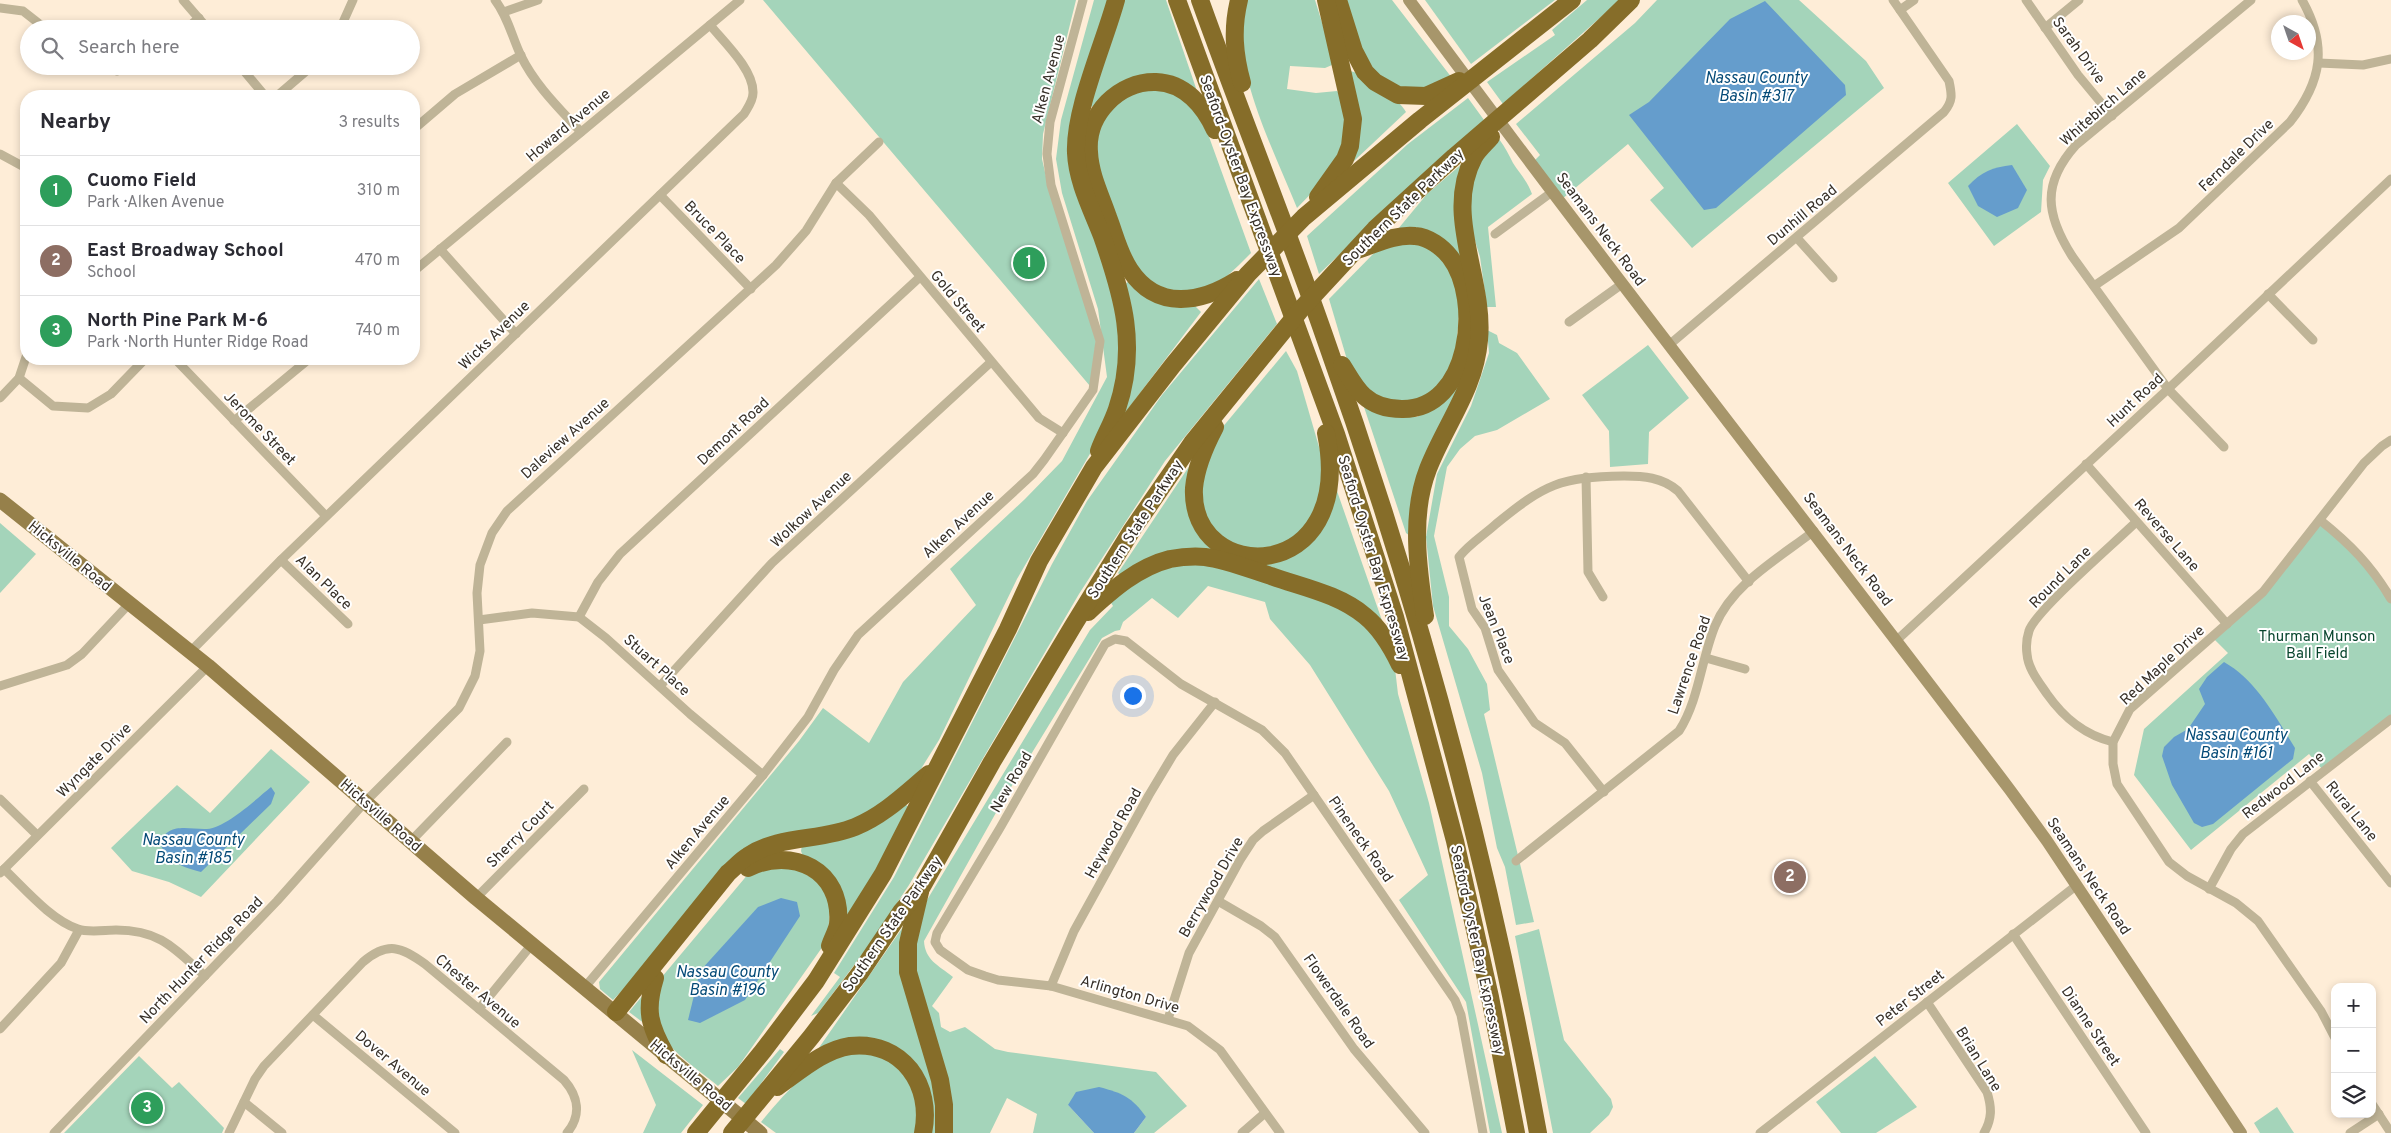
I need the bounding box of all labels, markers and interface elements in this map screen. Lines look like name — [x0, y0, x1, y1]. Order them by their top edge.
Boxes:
street label: Sarah Drive — [2047, 14, 2108, 88]
north arrow — [2271, 15, 2316, 60]
search box — [20, 20, 420, 75]
street label: Alken Avenue — [1028, 33, 1070, 126]
icon: search — [38, 34, 66, 62]
text: Search here — [78, 36, 180, 60]
street label: Whitebirch Lane — [2057, 65, 2151, 151]
water label: Nassau County Basin #317 — [1705, 69, 1809, 107]
street label: Seaford-Oyster Bay Expressway — [1194, 73, 1285, 280]
street label: Howard Avenue — [523, 85, 615, 167]
text: Nearby — [40, 109, 111, 136]
text: 3 results — [338, 113, 400, 133]
street label: Ferndale Drive — [2195, 115, 2279, 197]
street label: Southern State Parkway — [1339, 145, 1469, 271]
text: Cuomo Field — [87, 169, 196, 193]
street label: Seamans Neck Road — [1551, 169, 1649, 290]
text: 1 — [53, 181, 59, 201]
text: 310 m — [357, 181, 400, 201]
street label: Dunhill Road — [1764, 181, 1842, 251]
text: Park · Alken Avenue — [87, 193, 224, 213]
street label: Bruce Place — [679, 198, 749, 269]
text: East Broadway School — [87, 239, 284, 263]
pin: 1 — [1013, 244, 1045, 282]
text: 2 — [51, 251, 61, 271]
text: 470 m — [355, 251, 400, 271]
text: School — [87, 263, 136, 283]
street label: Gold Street — [925, 267, 989, 337]
street label: Wicks Avenue — [455, 297, 535, 375]
text: North Pine Park M-6 — [87, 309, 268, 333]
text: 3 — [51, 321, 61, 341]
text: 740 m — [356, 321, 400, 341]
text: Park · North Hunter Ridge Road — [87, 333, 308, 353]
street label: Hunt Road — [2104, 370, 2169, 432]
street label: Jerome Street — [219, 388, 299, 470]
street label: Daleview Avenue — [518, 394, 614, 484]
street label: Demont Road — [694, 394, 774, 470]
street label: Seaford-Oyster Bay Expressway — [1332, 453, 1413, 664]
street label: Southern State Parkway — [1084, 457, 1188, 603]
street label: Wolkow Avenue — [767, 468, 857, 553]
street label: Alken Avenue — [919, 487, 999, 563]
street label: Seamans Neck Road — [1798, 489, 1896, 610]
street label: Reverse Lane — [2129, 496, 2203, 576]
street label: Hicksville Road — [23, 518, 115, 597]
street label: Round Lane — [2026, 543, 2096, 613]
street label: Alan Place — [291, 551, 355, 615]
street label: Jean Place — [1473, 592, 1518, 667]
street label: Lawrence Road — [1665, 614, 1716, 717]
street label: Red Maple Drive — [2117, 622, 2209, 710]
park label: Thurman Munson Ball Field — [2258, 628, 2376, 664]
street label: Stuart Place — [619, 631, 693, 701]
your location — [1120, 683, 1146, 709]
street label: Wyngate Drive — [54, 720, 136, 802]
water label: Nassau County Basin #161 — [2185, 726, 2289, 764]
street label: Redwood Lane — [2239, 748, 2329, 824]
street label: New Road — [987, 749, 1037, 817]
street label: Hicksville Road — [335, 776, 425, 857]
street label: Rural Lane — [2321, 778, 2381, 846]
street label: Heywood Road — [1082, 785, 1147, 882]
street label: Alken Avenue — [662, 792, 735, 874]
street label: Pineneck Road — [1323, 793, 1396, 887]
street label: Sherry Court — [483, 797, 559, 873]
street label: Seamans Neck Road — [2041, 815, 2134, 939]
water label: Nassau County Basin #185 — [142, 831, 246, 869]
street label: Berrywood Drive — [1176, 834, 1249, 941]
street label: Seaford-Oyster Bay Expressway — [1445, 844, 1508, 1057]
street label: Southern State Parkway — [839, 853, 947, 997]
pin: 2 — [1774, 858, 1806, 896]
street label: North Hunter Ridge Road — [136, 893, 268, 1029]
street label: Chester Avenue — [430, 951, 524, 1033]
street label: Flowerdale Road — [1298, 951, 1378, 1053]
water label: Nassau County Basin #196 — [676, 963, 780, 1001]
street label: Peter Street — [1873, 967, 1949, 1032]
street label: Arlington Drive — [1078, 972, 1181, 1019]
street label: Dianne Street — [2056, 983, 2123, 1070]
map controls — [2331, 983, 2376, 1118]
button: + — [2331, 983, 2376, 1028]
street label: Brian Lane — [1950, 1024, 2005, 1096]
street label: Dover Avenue — [350, 1027, 434, 1101]
button: − — [2331, 1028, 2376, 1073]
street label: Hicksville Road — [645, 1036, 735, 1116]
button: layers — [2331, 1073, 2376, 1118]
pin: 3 — [131, 1089, 163, 1127]

